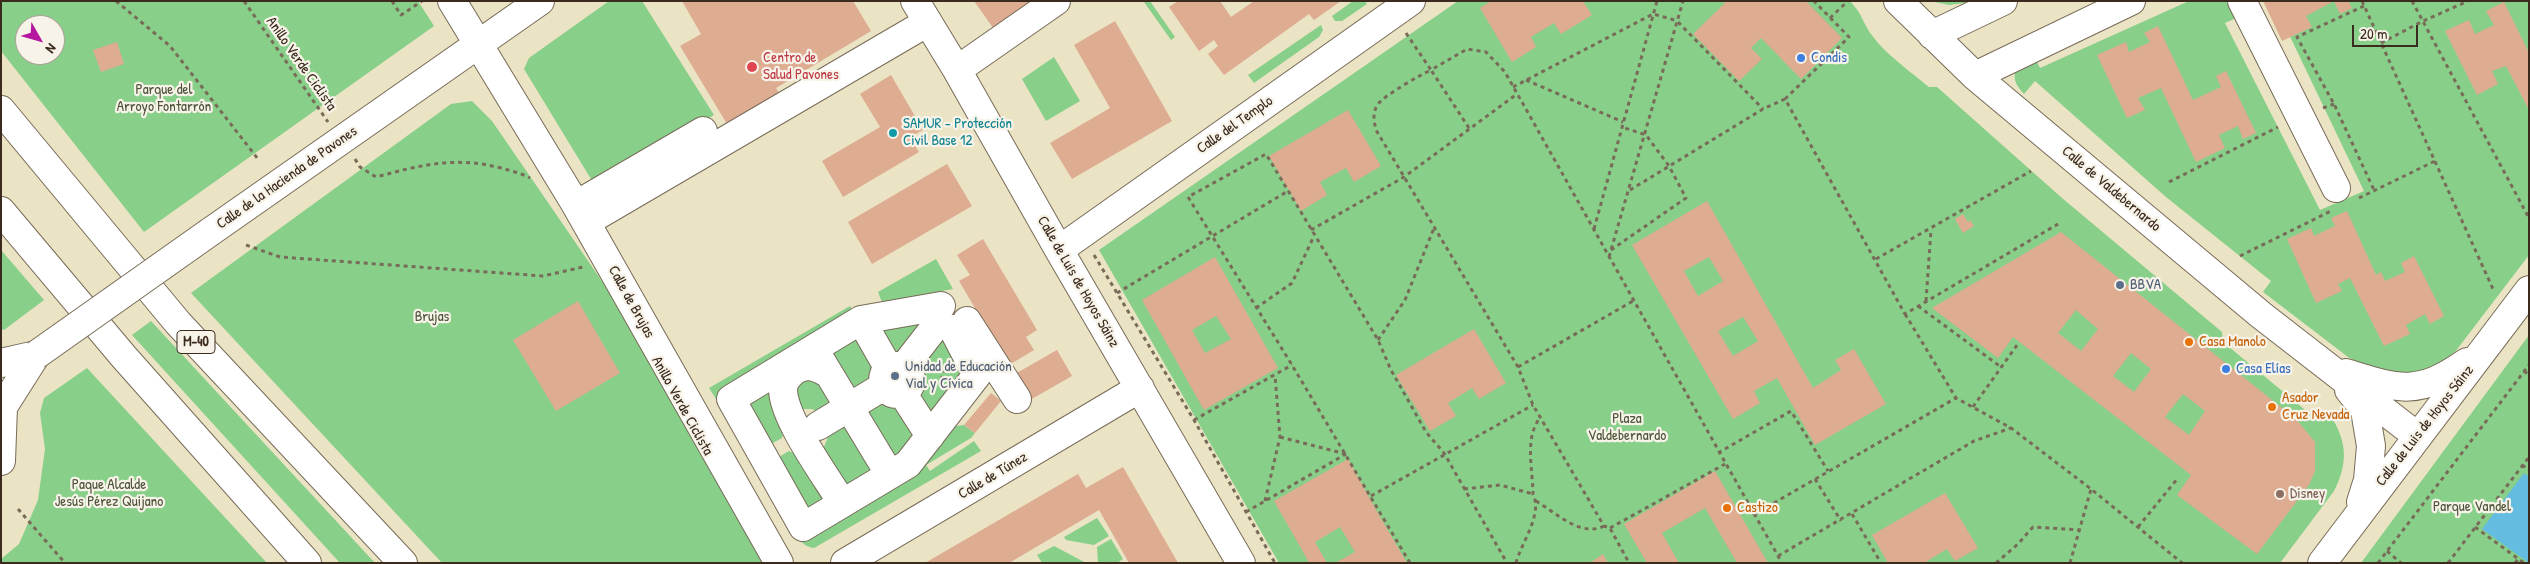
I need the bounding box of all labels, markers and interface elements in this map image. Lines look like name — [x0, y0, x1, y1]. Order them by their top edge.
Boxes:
street label: Anillo Verde Ciclista — [262, 14, 340, 114]
north arrow — [15, 15, 65, 65]
scale bar — [2355, 15, 2421, 47]
text: 20 m — [2360, 23, 2387, 44]
text: N — [42, 40, 61, 58]
place label: Centro de Salud Pavones — [763, 49, 839, 84]
place label: Condis — [1811, 49, 1847, 67]
marker: Condis — [1795, 52, 1807, 64]
marker: Centro de Salud Pavones — [745, 60, 759, 74]
park label: Parque del Arroyo Fontarrón — [117, 81, 211, 116]
street label: Calle del Templo — [1193, 92, 1277, 158]
place label: SAMUR - Protección Civil Base 12 — [903, 115, 1012, 150]
street label: Calle de la Hacienda de Pavones — [213, 123, 361, 233]
marker: SAMUR - Protección Civil Base 12 — [887, 127, 899, 139]
street label: Calle de Valdebernardo — [2058, 142, 2164, 236]
street label: Calle de Luis de Hoyos Sáinz — [1033, 213, 1123, 351]
street label: Calle de Brujas — [604, 263, 658, 341]
place label: BBVA — [2130, 276, 2161, 294]
marker: BBVA — [2114, 279, 2126, 291]
park label: Brujas — [415, 308, 449, 326]
road number: M-40 — [177, 331, 215, 354]
place label: Casa Manolo — [2199, 333, 2266, 351]
marker: Casa Manolo — [2183, 336, 2195, 348]
street label: Anillo Verde Ciclista — [647, 353, 717, 459]
place label: Unidad de Educación Vial y Cívica — [905, 358, 1012, 393]
place label: Casa Elías — [2236, 360, 2291, 378]
street label: Calle de Luis de Hoyos Sáinz — [2372, 362, 2478, 490]
marker: Casa Elías — [2220, 363, 2232, 375]
marker: Unidad de Educación Vial y Cívica — [889, 370, 901, 382]
place label: Asador Cruz Nevada — [2282, 389, 2349, 424]
marker: Asador Cruz Nevada — [2266, 401, 2278, 413]
park label: Plaza Valdebernardo — [1588, 410, 1666, 445]
street label: Calle de Túnez — [955, 448, 1031, 504]
park label: Paque Alcalde Jesús Pérez Quijano — [55, 476, 163, 511]
place label: Disney — [2290, 485, 2325, 503]
marker: Disney — [2274, 488, 2286, 500]
park label: Parque Vandel — [2433, 498, 2511, 516]
place label: Castizo — [1737, 499, 1778, 517]
marker: Castizo — [1721, 502, 1733, 514]

